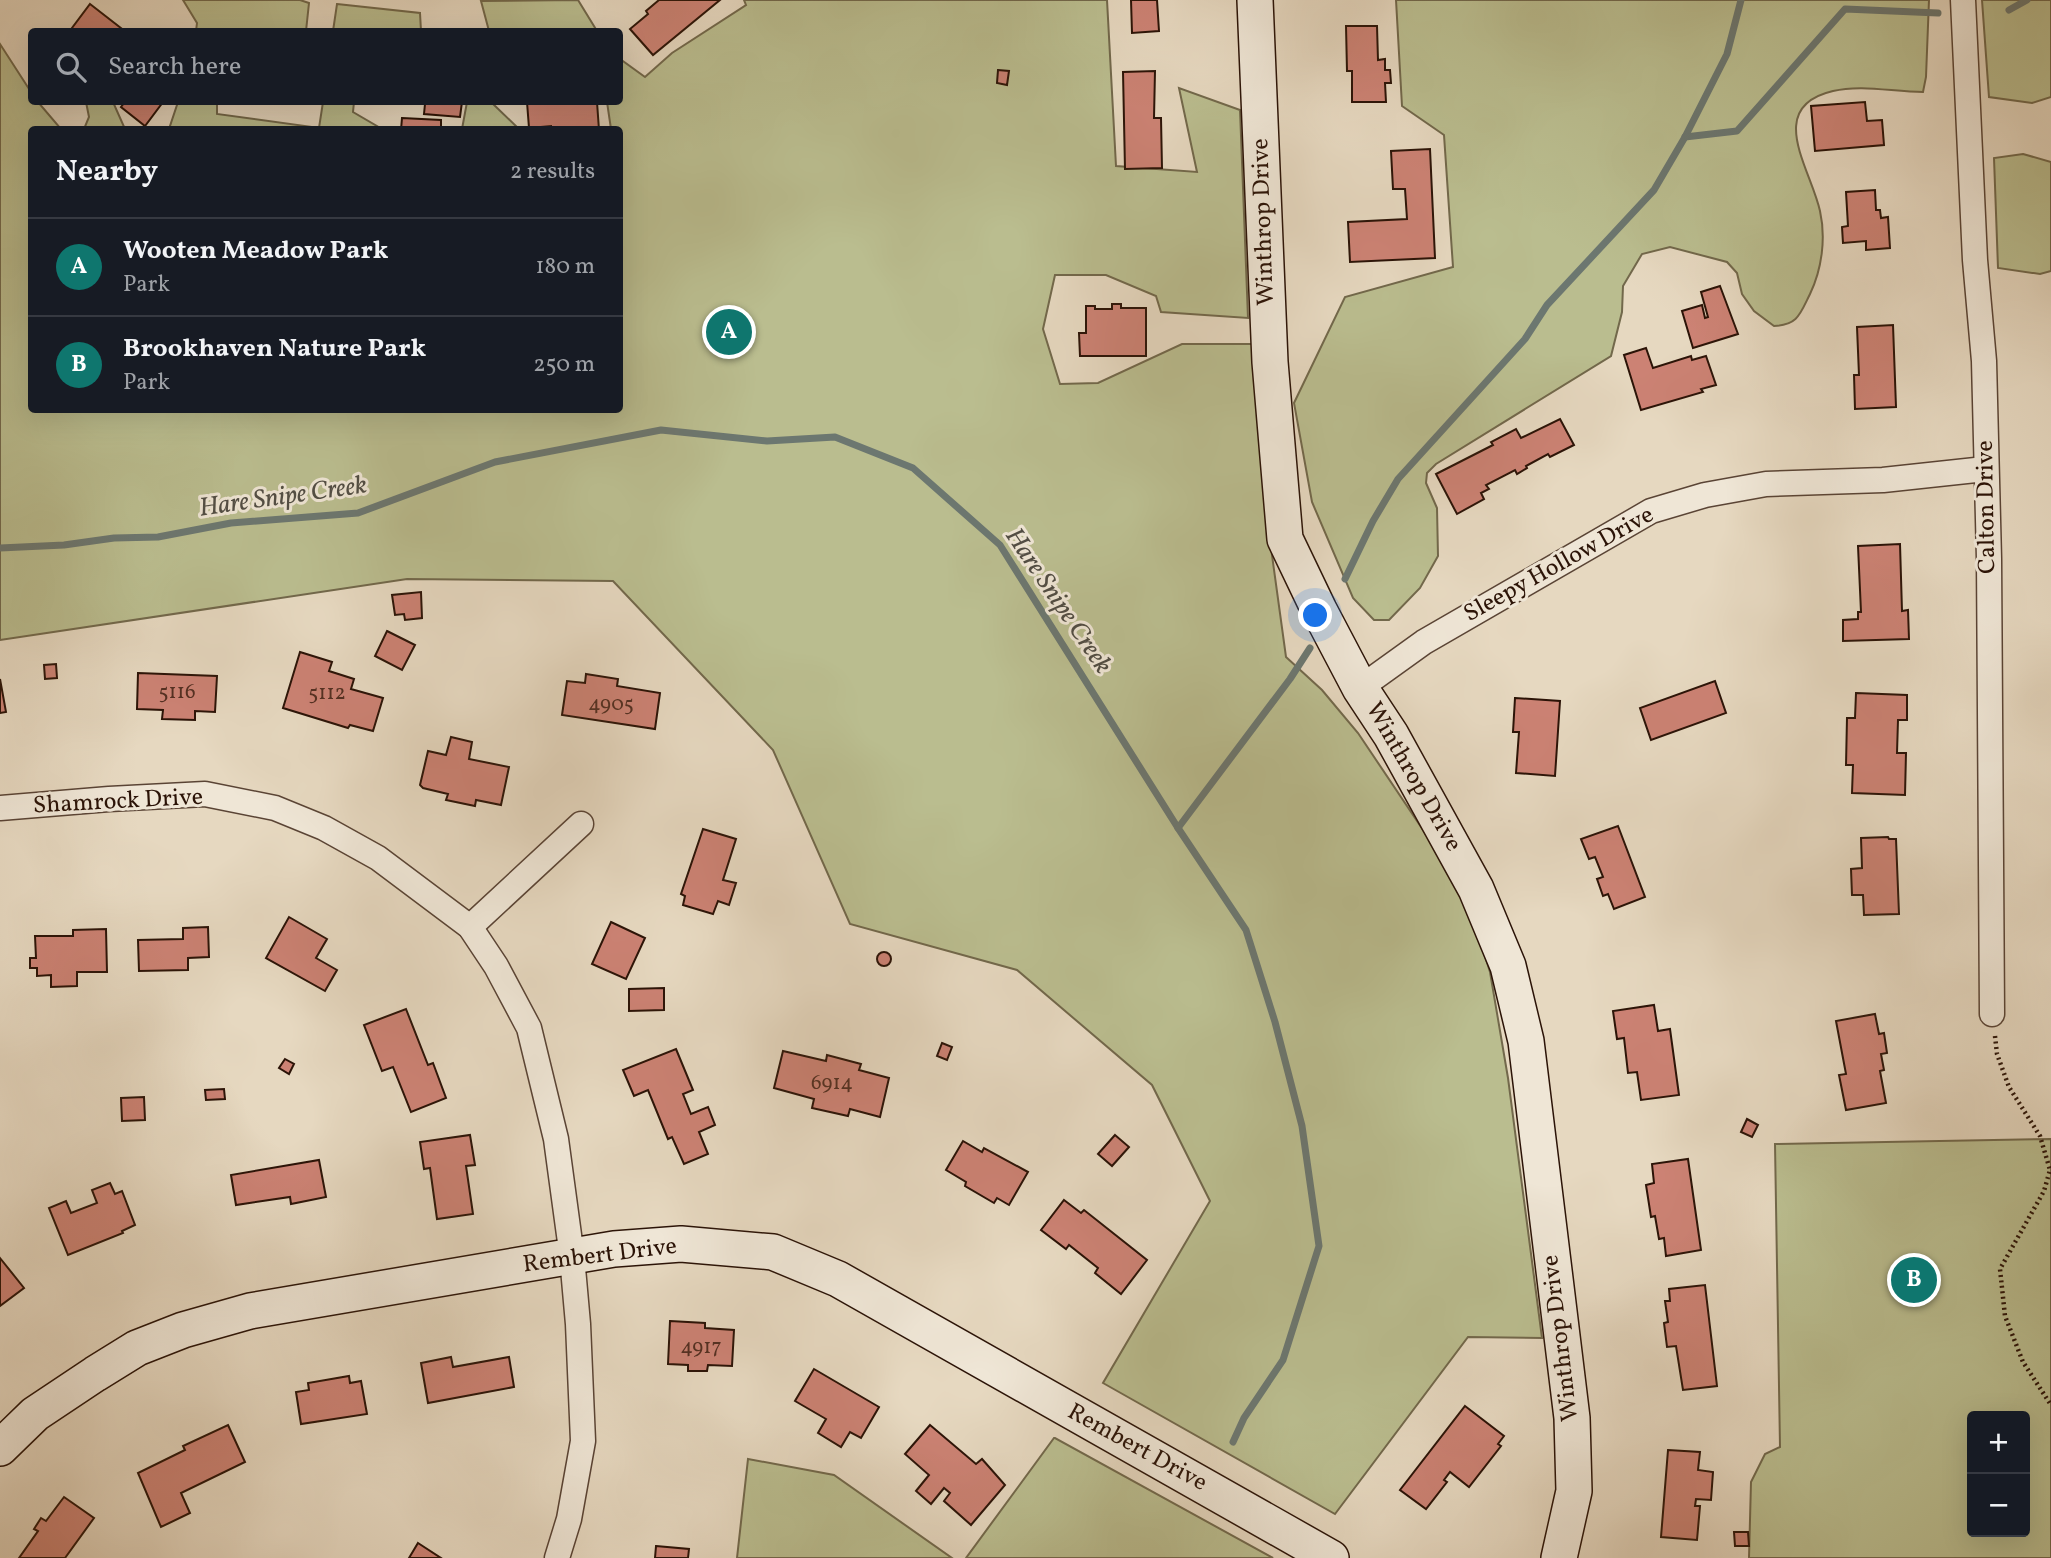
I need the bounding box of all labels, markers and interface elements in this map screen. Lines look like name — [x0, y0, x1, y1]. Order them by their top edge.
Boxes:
search box — [28, 28, 623, 105]
icon: search — [52, 48, 90, 86]
text: Search here — [108, 49, 241, 85]
street label: Winthrop Drive — [1244, 138, 1284, 306]
text: Nearby — [56, 151, 158, 193]
text: 2 results — [510, 156, 595, 188]
text: Wooten Meadow Park — [123, 233, 388, 269]
text: A — [71, 251, 87, 283]
text: 180 m — [536, 251, 595, 283]
text: Park — [123, 269, 170, 301]
pin: A — [706, 306, 752, 358]
text: Brookhaven Nature Park — [123, 331, 426, 367]
text: B — [71, 349, 87, 381]
text: 250 m — [533, 349, 595, 381]
text: Park — [123, 367, 170, 399]
street label: Calton Drive — [1969, 440, 2005, 574]
water label: Hare Snipe Creek — [197, 467, 369, 527]
street label: Sleepy Hollow Drive — [1458, 499, 1660, 631]
water label: Hare Snipe Creek — [996, 521, 1120, 681]
your location — [1298, 598, 1332, 632]
house number: 5116 — [158, 678, 196, 707]
house number: 5112 — [308, 679, 346, 708]
house number: 4905 — [588, 690, 634, 719]
street label: Winthrop Drive — [1356, 696, 1470, 858]
street label: Shamrock Drive — [32, 781, 204, 823]
house number: 6914 — [811, 1069, 853, 1098]
street label: Rembert Drive — [521, 1230, 679, 1282]
street label: Winthrop Drive — [1534, 1253, 1588, 1423]
pin: B — [1891, 1254, 1937, 1306]
house number: 4917 — [680, 1333, 722, 1362]
street label: Rembert Drive — [1061, 1396, 1213, 1500]
map controls — [1967, 1411, 2030, 1537]
button: + — [1967, 1411, 2030, 1474]
button: − — [1967, 1474, 2030, 1537]

